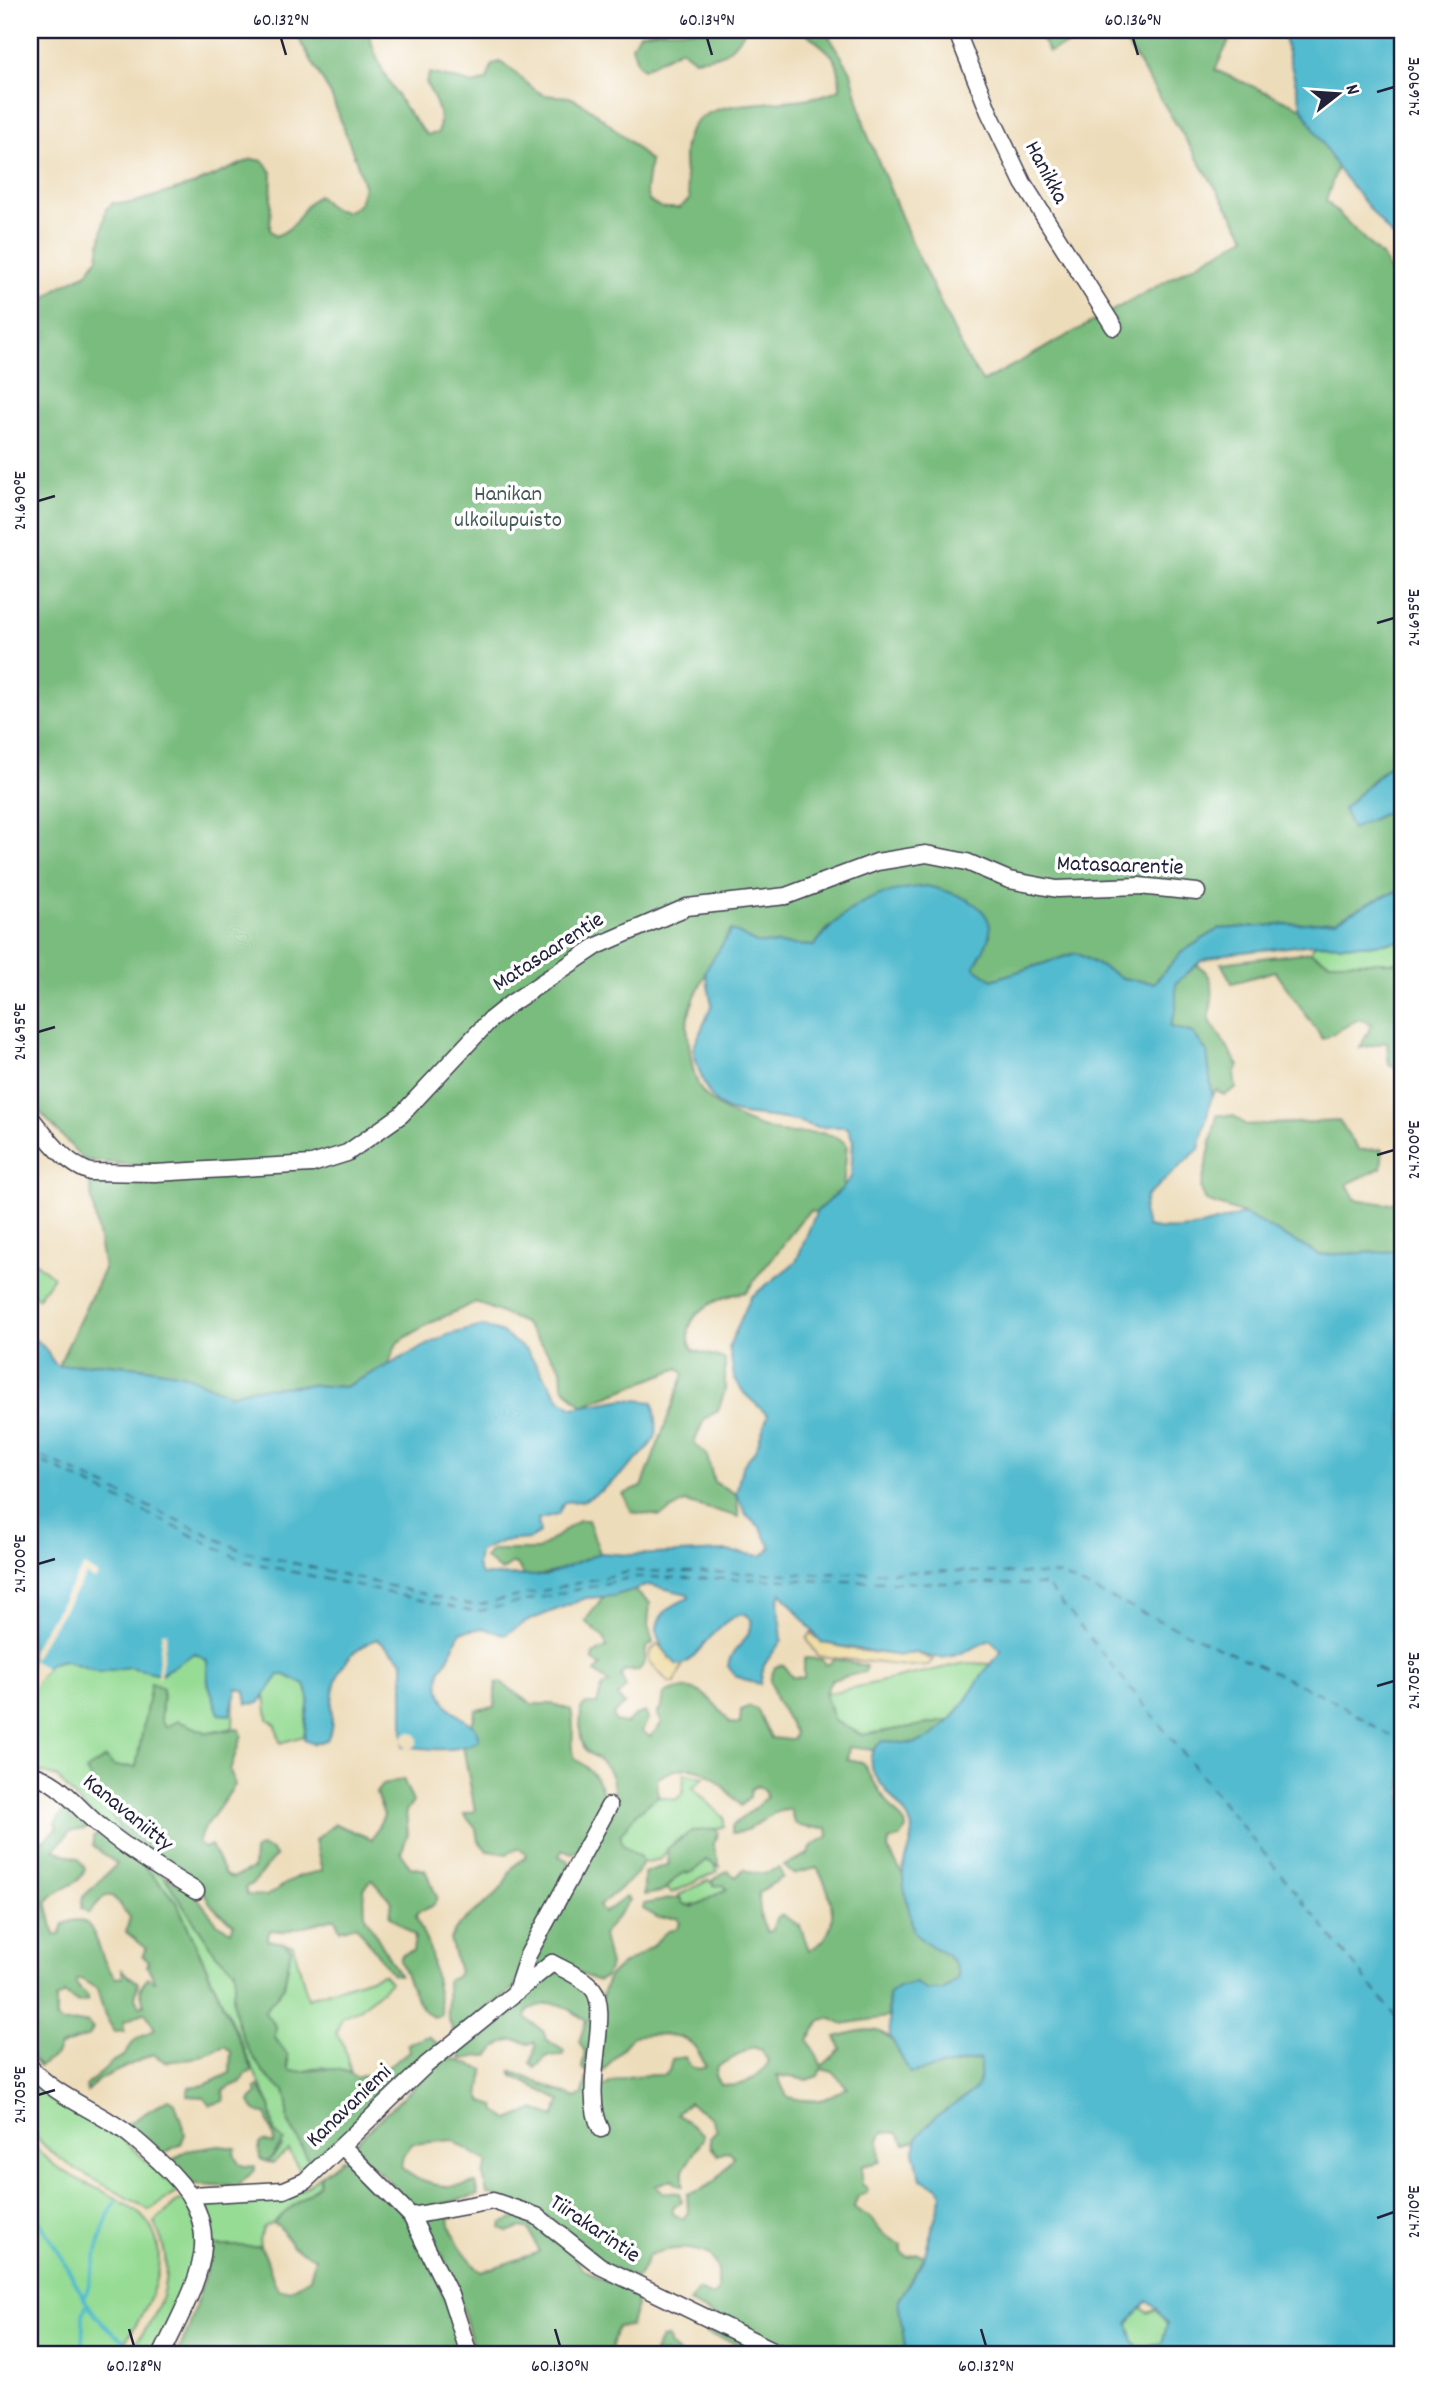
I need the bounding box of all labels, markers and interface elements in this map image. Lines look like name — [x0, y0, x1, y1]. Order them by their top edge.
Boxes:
text: 60.132°N — [253, 9, 309, 34]
text: 60.134°N — [679, 9, 735, 34]
text: 60.136°N — [1104, 9, 1162, 34]
text: 24.690°E — [1403, 57, 1428, 117]
north arrow — [1302, 60, 1372, 130]
text: N — [1337, 82, 1365, 98]
street label: Hanikka — [1015, 136, 1076, 211]
text: 24.690°E — [9, 471, 34, 531]
park label: Hanikan ulkoilupuisto — [454, 479, 562, 538]
text: 24.695°E — [1403, 589, 1428, 647]
street label: Matasaarentie — [1056, 848, 1184, 886]
street label: Matasaarentie — [487, 905, 611, 1001]
text: 24.695°E — [9, 1003, 34, 1061]
text: 24.700°E — [1403, 1121, 1428, 1179]
text: 24.700°E — [9, 1535, 34, 1593]
text: 24.705°E — [1403, 1652, 1428, 1710]
street label: Kanavaniitty — [74, 1767, 180, 1861]
street label: Kanavaniemi — [300, 2058, 400, 2156]
text: 24.705°E — [9, 2066, 34, 2124]
text: 24.710°E — [1403, 2186, 1428, 2238]
street label: Tiirakarintie — [542, 2187, 646, 2273]
text: 60.128°N — [106, 2355, 162, 2380]
text: 60.130°N — [531, 2355, 589, 2380]
text: 60.132°N — [958, 2355, 1014, 2380]

